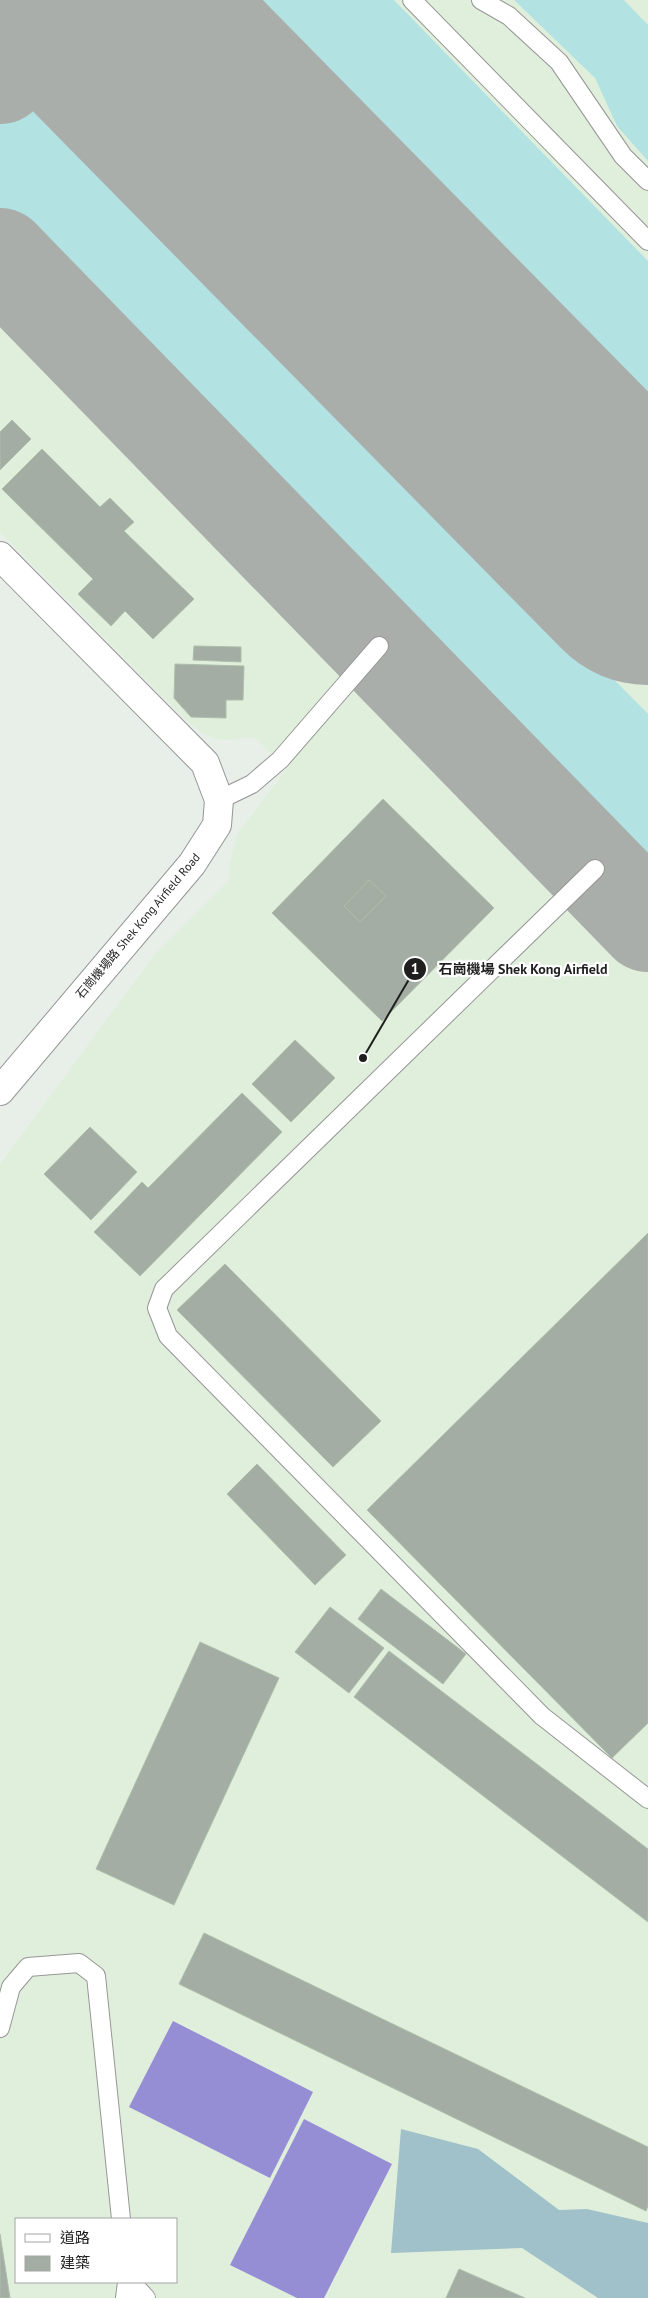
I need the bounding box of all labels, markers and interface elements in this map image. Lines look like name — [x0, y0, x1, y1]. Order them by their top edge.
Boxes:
street label: 石崗機場路 Shek Kong Airfield Road — [72, 850, 203, 1001]
callout: 石崗機場 Shek Kong Airfield — [403, 954, 618, 983]
text: 1 — [411, 959, 419, 978]
text: 石崗機場 Shek Kong Airfield — [438, 960, 608, 978]
legend — [15, 2218, 178, 2283]
text: 道路 — [60, 2228, 90, 2247]
text: 建築 — [60, 2253, 90, 2272]

